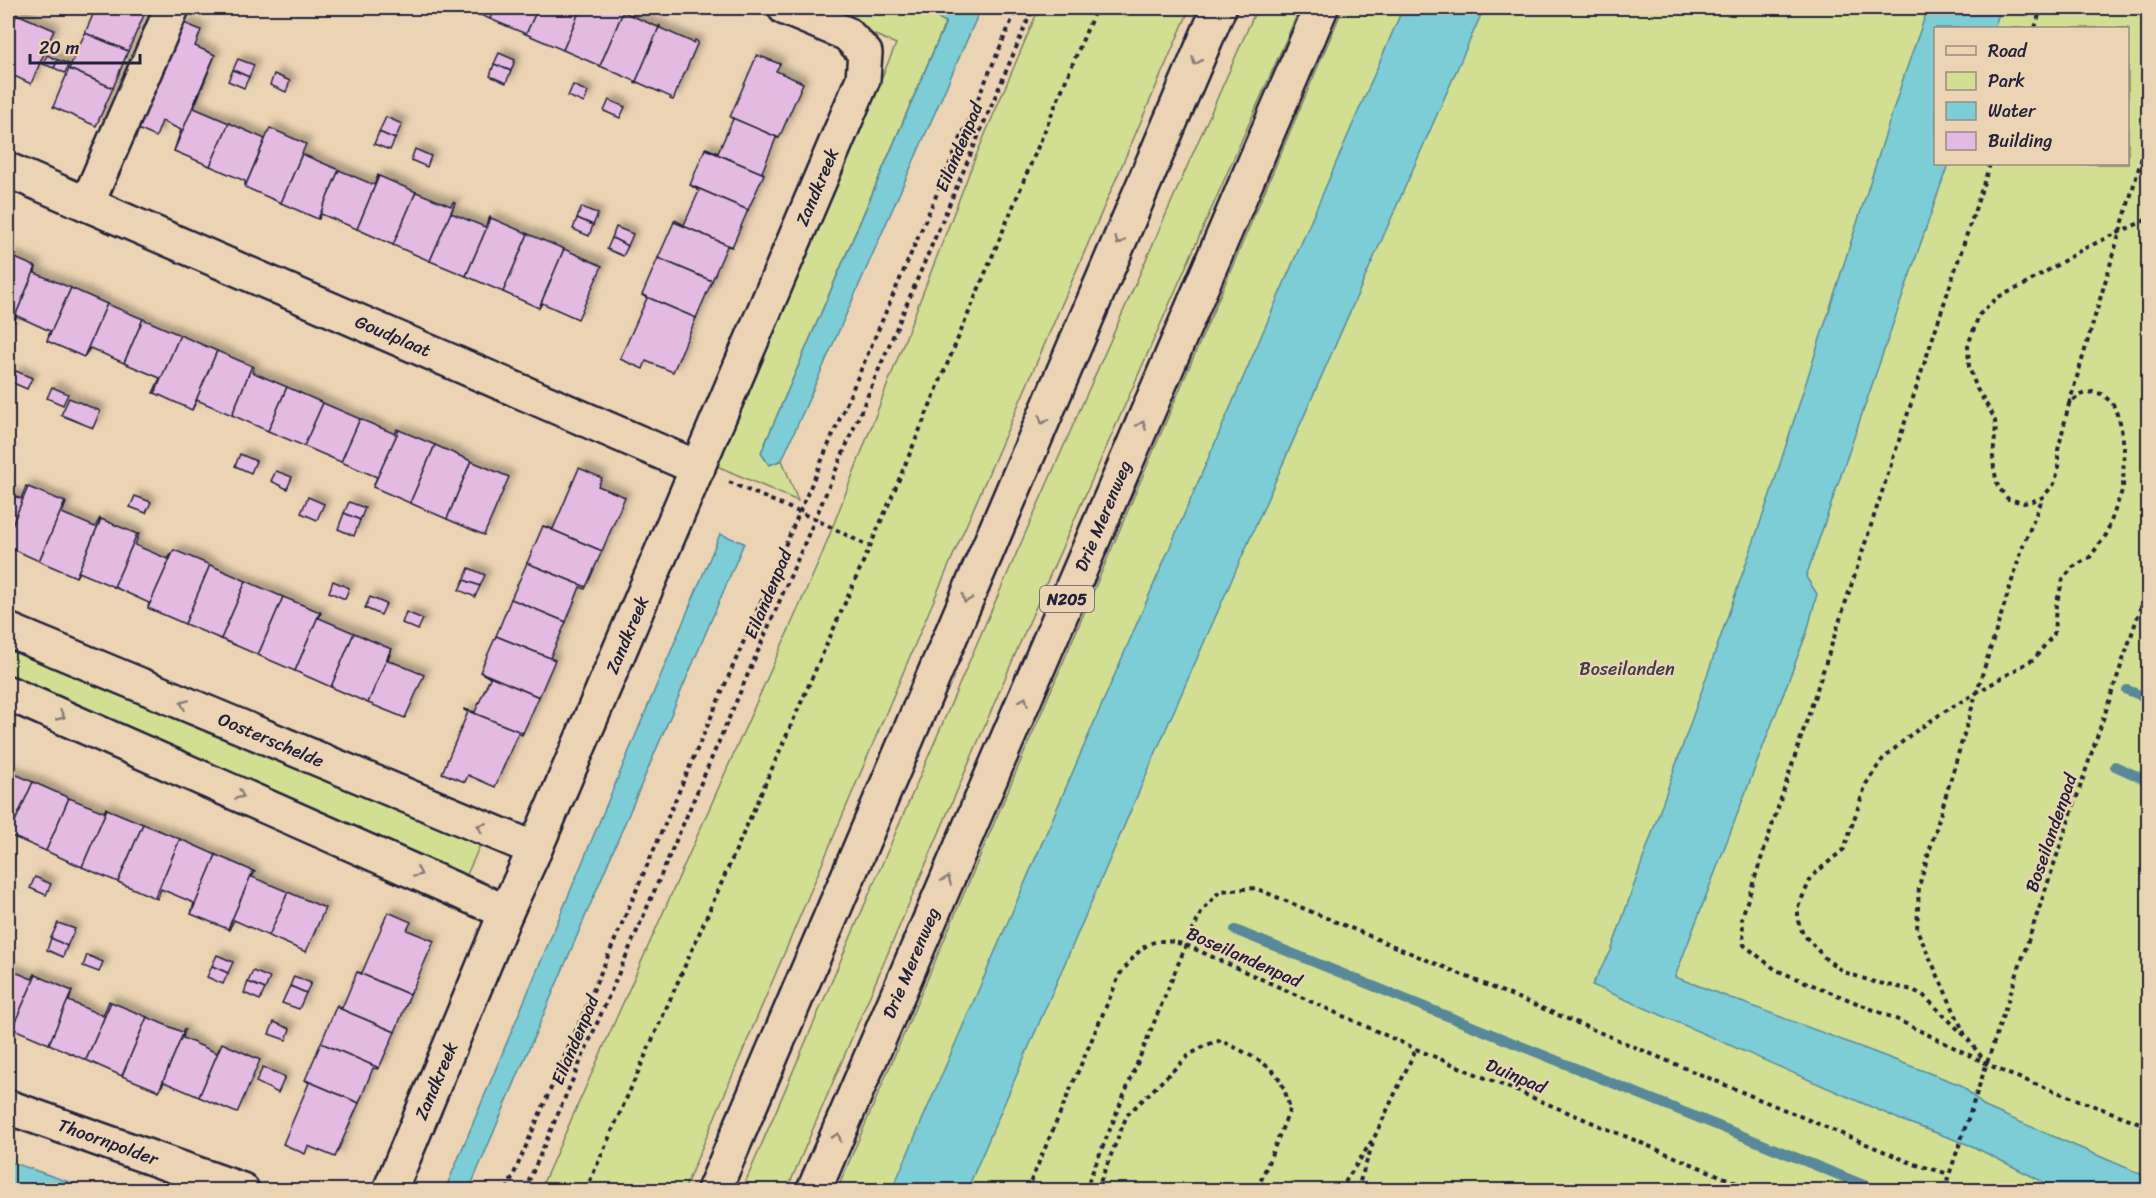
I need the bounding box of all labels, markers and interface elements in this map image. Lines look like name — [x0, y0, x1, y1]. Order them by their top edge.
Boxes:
scale bar — [30, 27, 140, 65]
legend — [1934, 27, 2129, 165]
text: 20 m — [39, 32, 79, 64]
text: Road — [1988, 35, 2028, 67]
one-way arrow — [1191, 55, 1203, 66]
text: Park — [1988, 65, 2025, 97]
text: Water — [1988, 95, 2037, 127]
street label: Eilandenpad — [926, 96, 993, 197]
text: Building — [1988, 125, 2052, 157]
street label: Zandkreek — [786, 142, 848, 231]
one-way arrow — [1114, 234, 1126, 245]
street label: Goudplaat — [350, 306, 436, 366]
one-way arrow — [1038, 414, 1050, 425]
one-way arrow — [1135, 421, 1147, 432]
street label: Drie Merenweg — [1065, 455, 1141, 577]
street label: Eilandenpad — [735, 543, 802, 644]
road number: N205 — [1040, 586, 1094, 612]
street label: Zandkreek — [596, 590, 658, 679]
one-way arrow — [961, 593, 973, 604]
park label: Boseilanden — [1579, 653, 1675, 685]
one-way arrow — [1017, 696, 1029, 707]
one-way arrow — [179, 699, 190, 711]
street label: Oosterschelde — [213, 703, 329, 777]
one-way arrow — [55, 709, 66, 721]
street label: Boseilandenpad — [2016, 768, 2087, 897]
one-way arrow — [233, 788, 244, 800]
one-way arrow — [476, 822, 487, 834]
one-way arrow — [412, 866, 423, 878]
one-way arrow — [940, 876, 952, 887]
street label: Drie Merenweg — [873, 902, 949, 1024]
street label: Boseilandenpad — [1181, 917, 1308, 997]
street label: Eilandenpad — [542, 989, 609, 1090]
street label: Zandkreek — [405, 1036, 467, 1125]
street label: Duinpad — [1481, 1049, 1553, 1104]
street label: Thoornpolder — [53, 1109, 164, 1175]
one-way arrow — [830, 1132, 842, 1143]

